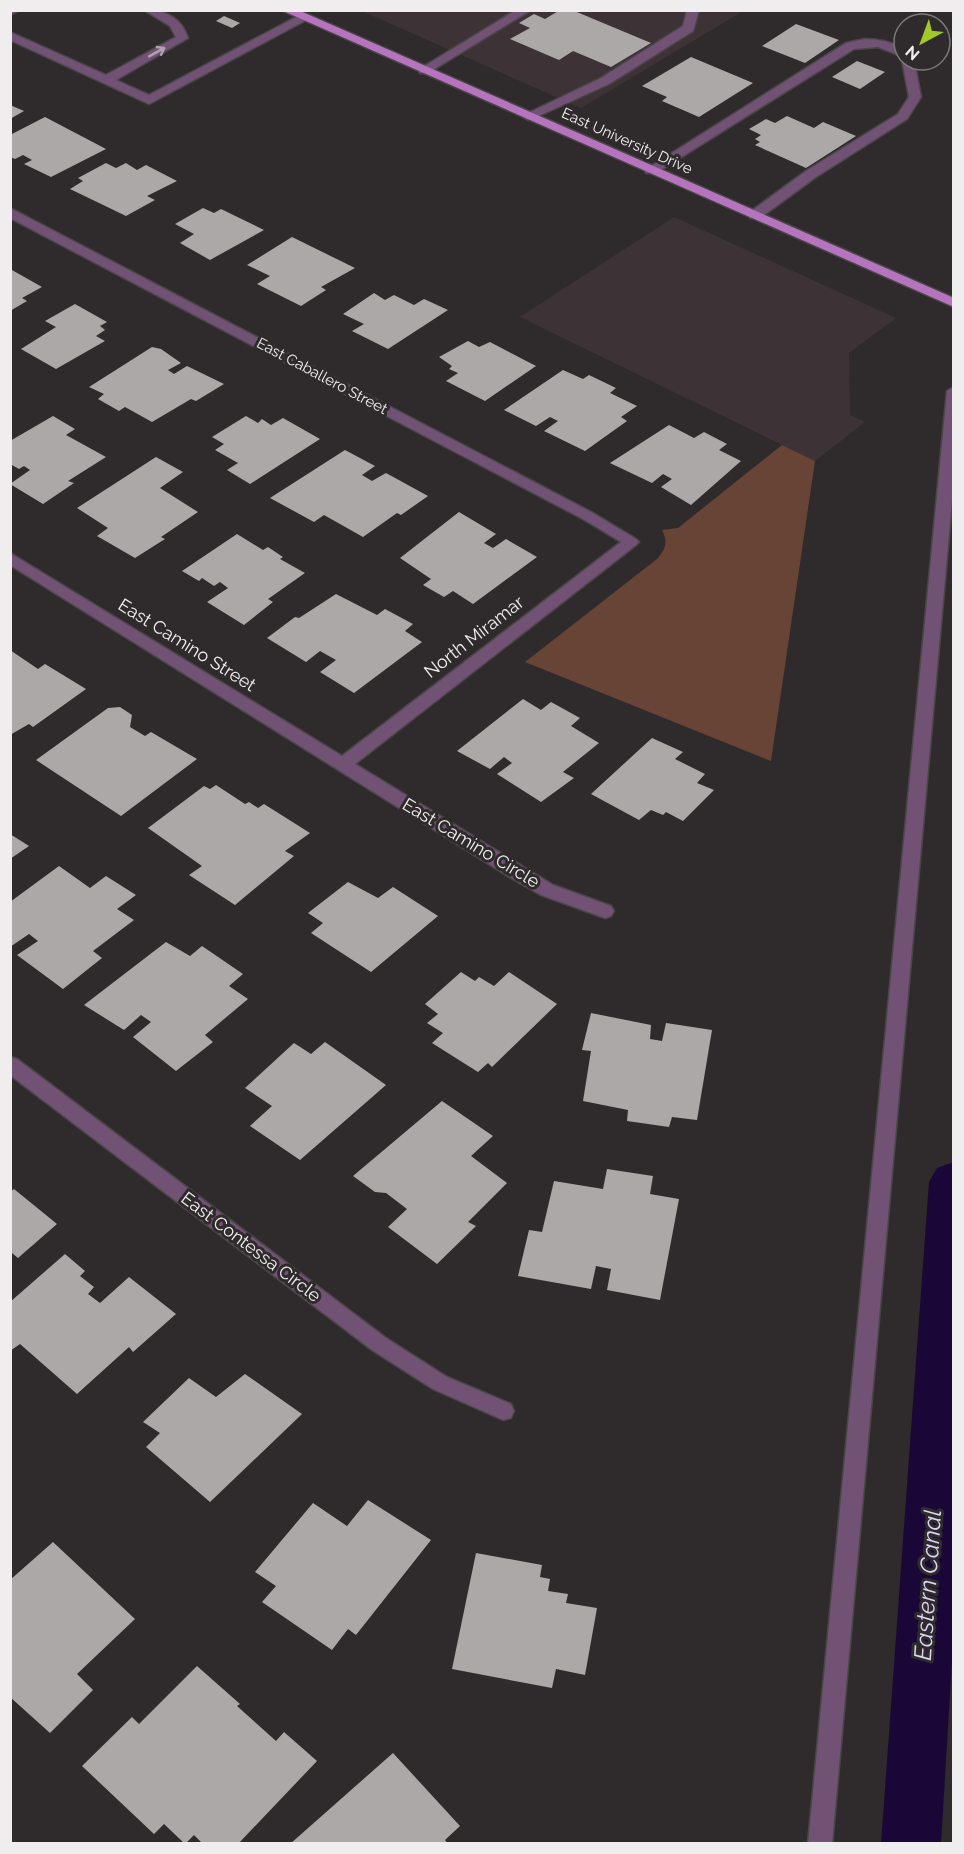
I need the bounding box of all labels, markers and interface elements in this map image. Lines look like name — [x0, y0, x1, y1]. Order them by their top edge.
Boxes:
north arrow — [892, 12, 952, 72]
text: N — [902, 42, 923, 64]
one-way arrow — [148, 46, 165, 58]
street label: East University Drive — [559, 104, 695, 178]
street label: East Caballero Street — [253, 334, 391, 418]
street label: North Miramar — [420, 591, 528, 682]
street label: East Camino Street — [115, 594, 260, 695]
street label: East Camino Circle — [399, 793, 544, 892]
street label: East Contessa Circle — [177, 1187, 326, 1306]
water label: Eastern Canal — [908, 1508, 947, 1661]

